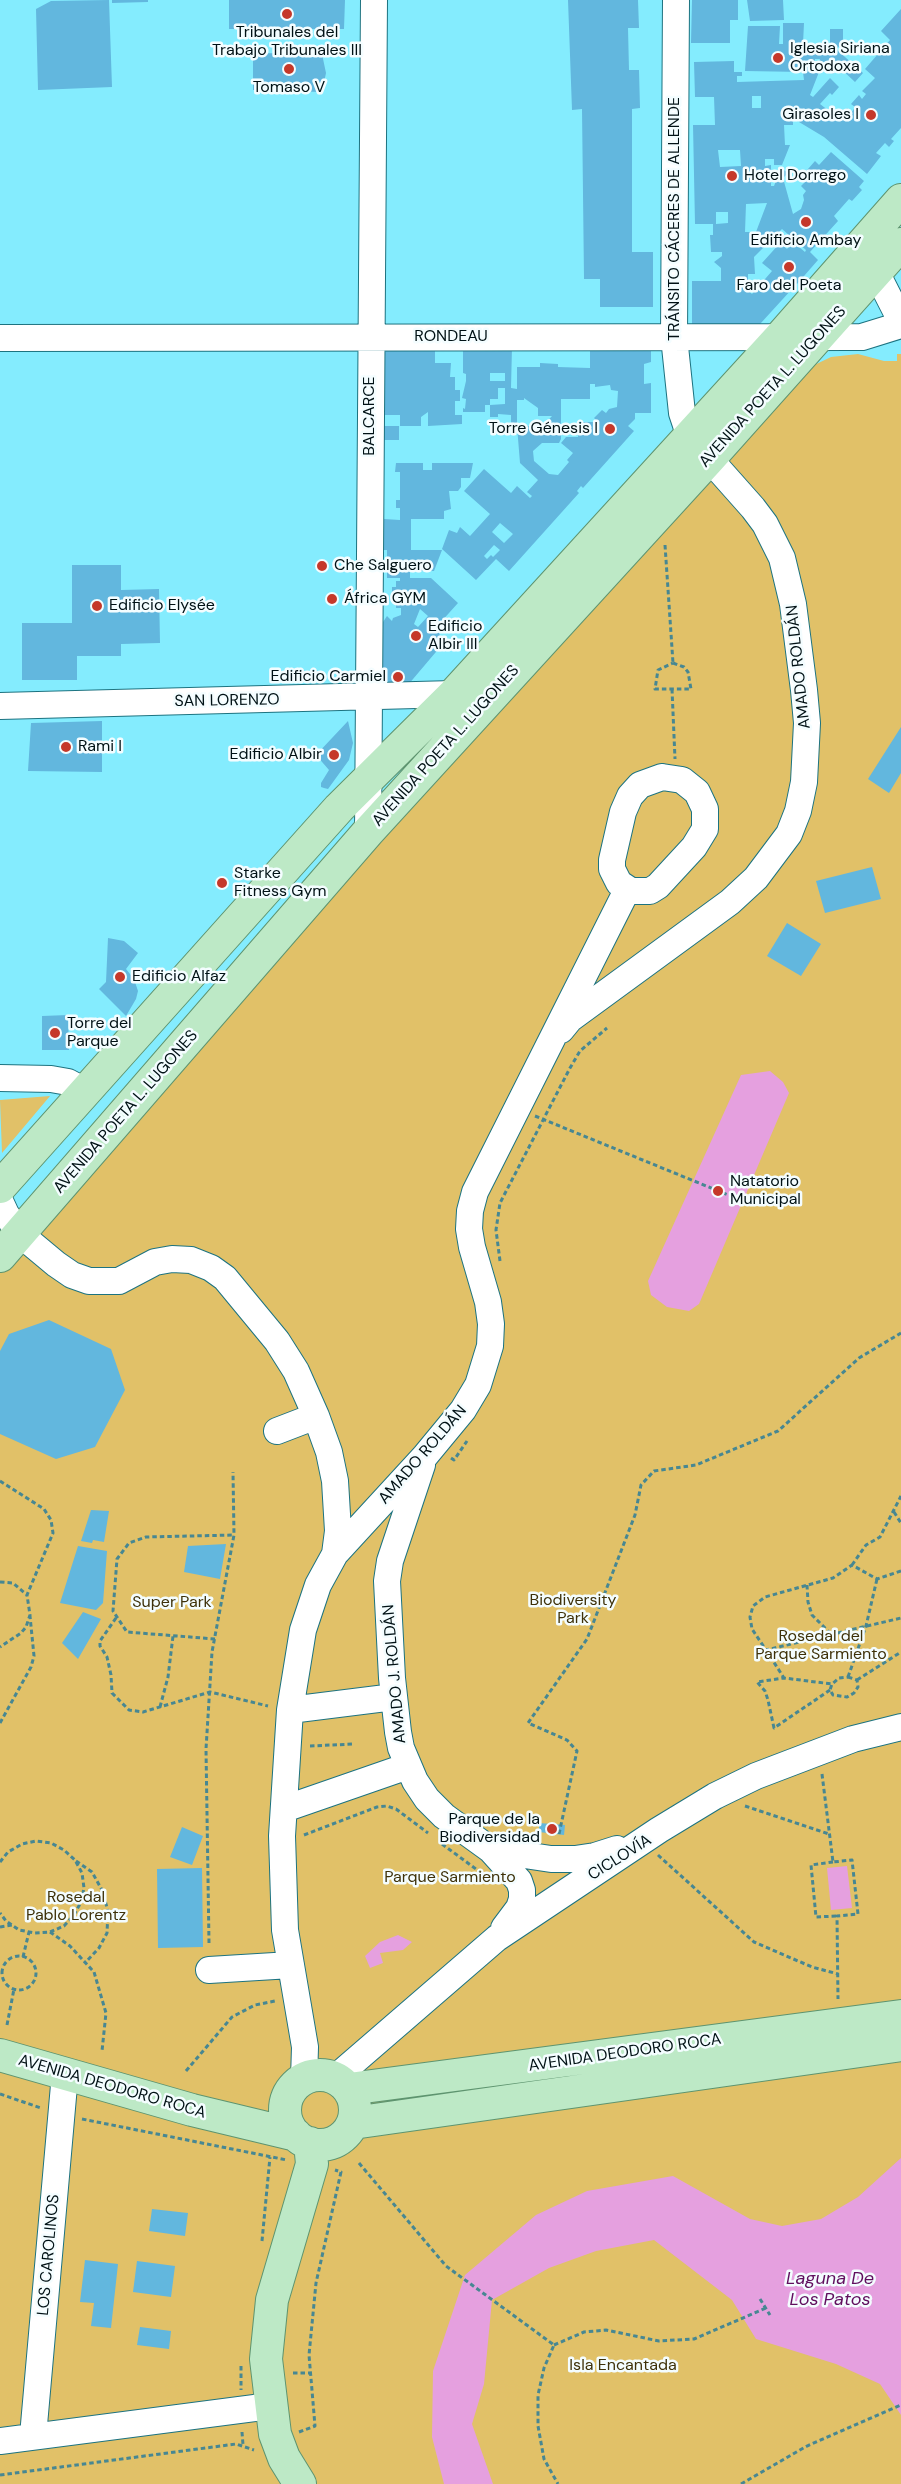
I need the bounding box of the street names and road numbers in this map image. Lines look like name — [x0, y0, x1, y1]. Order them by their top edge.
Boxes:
street label: TRÁNSITO CÁCERES DE ALLENDE — [665, 97, 685, 341]
street label: AVENIDA POETA L. LUGONES — [696, 302, 850, 472]
street label: RONDEAU — [414, 327, 488, 347]
street label: BALCARCE — [360, 376, 380, 456]
street label: AMADO ROLDÁN — [783, 604, 815, 730]
street label: AVENIDA POETA L. LUGONES — [369, 661, 523, 831]
street label: SAN LORENZO — [174, 690, 280, 712]
street label: AVENIDA POETA L. LUGONES — [50, 1026, 202, 1198]
street label: AMADO ROLDÁN — [375, 1402, 471, 1508]
street label: AMADO J. ROLDÁN — [379, 1604, 411, 1744]
street label: CICLOVÍA — [585, 1831, 655, 1885]
street label: AVENIDA DEODORO ROCA — [527, 2030, 723, 2076]
street label: AVENIDA DEODORO ROCA — [16, 2051, 208, 2123]
street label: LOS CAROLINOS — [34, 2193, 64, 2317]

